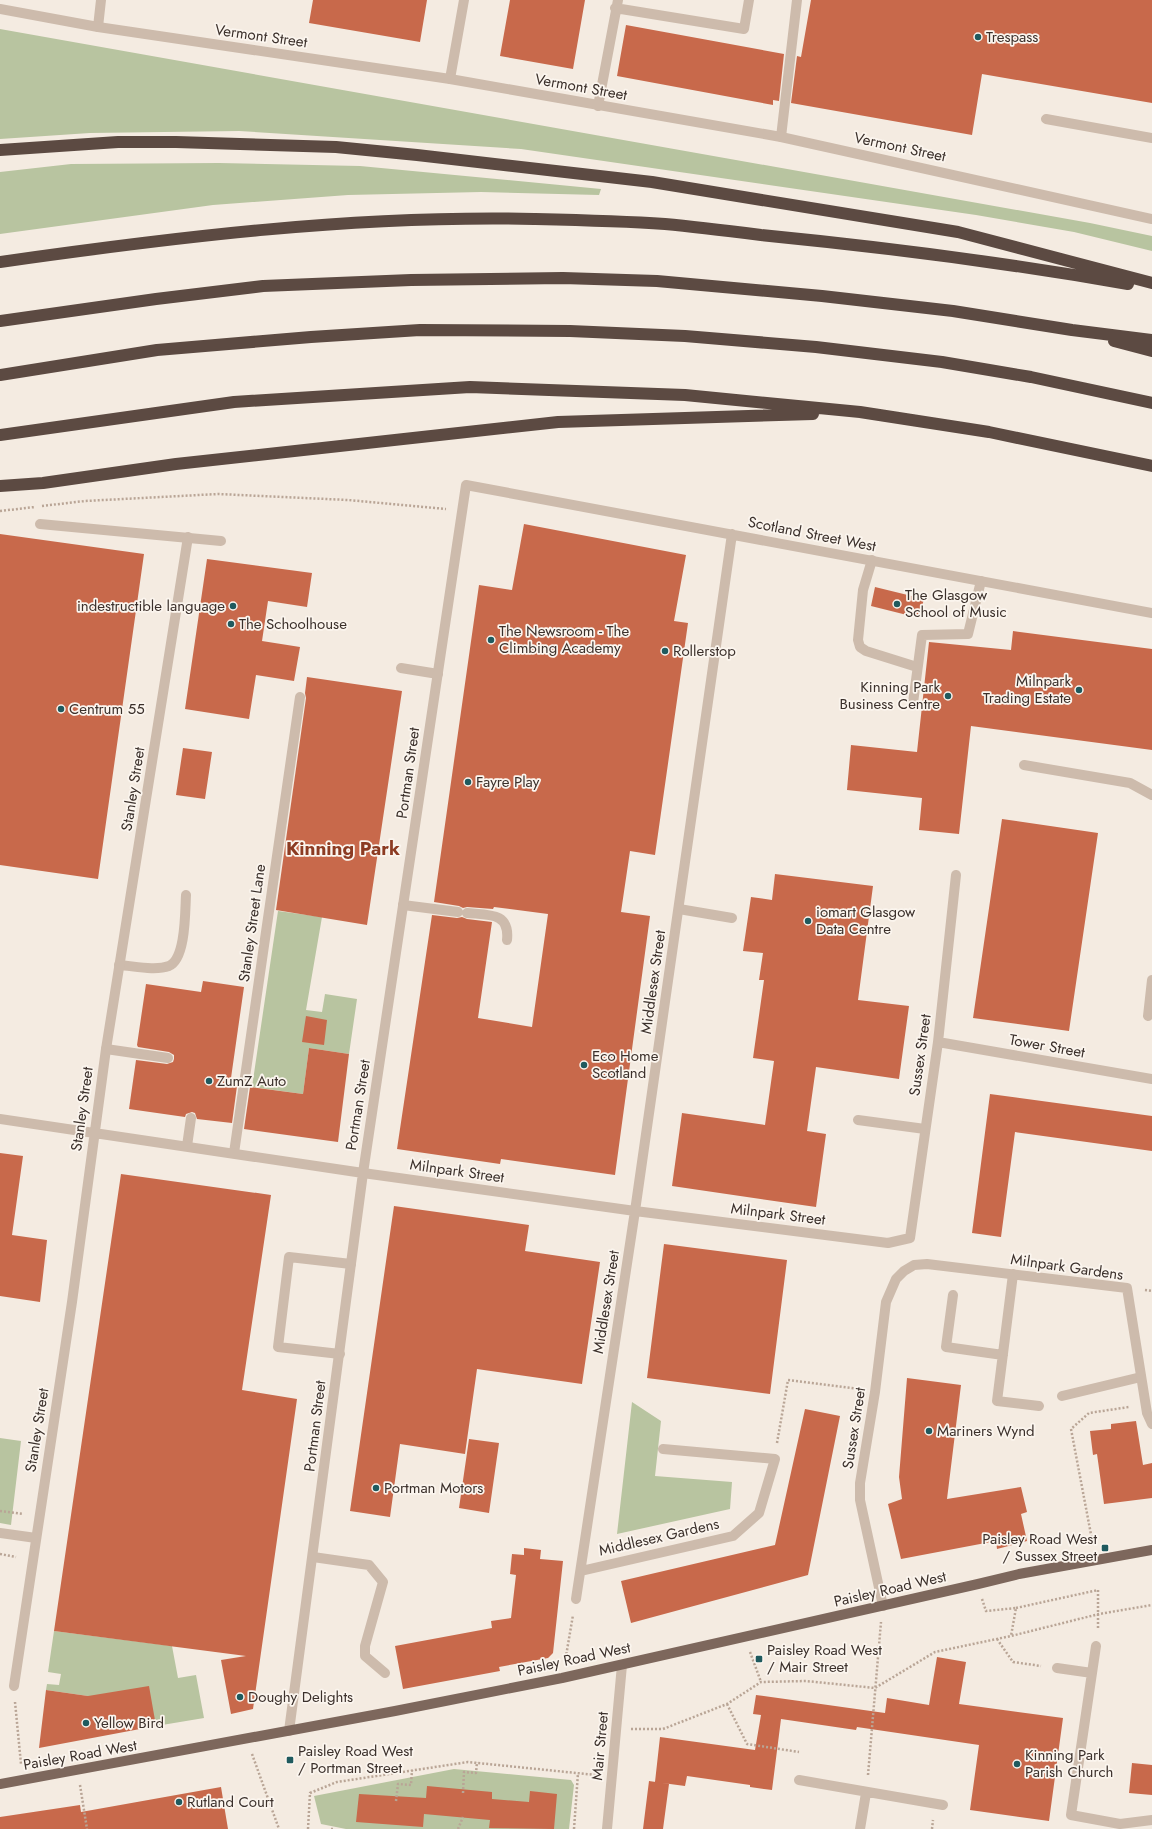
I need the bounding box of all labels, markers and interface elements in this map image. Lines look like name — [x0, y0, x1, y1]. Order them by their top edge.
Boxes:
street label: Vermont Street — [213, 19, 309, 53]
place label: Trespass — [986, 26, 1038, 48]
marker: Trespass — [973, 32, 983, 42]
street label: Vermont Street — [533, 68, 629, 106]
street label: Vermont Street — [852, 127, 948, 168]
street label: Scotland Street West — [746, 511, 878, 557]
place label: The Glasgow School of Music — [905, 584, 1007, 623]
place label: indestructible language — [77, 595, 225, 617]
marker: The Glasgow School of Music — [892, 599, 902, 609]
marker: indestructible language — [228, 601, 238, 611]
place label: The Schoolhouse — [239, 613, 347, 635]
marker: The Schoolhouse — [226, 619, 236, 629]
place label: The Newsroom - The Climbing Academy — [499, 620, 629, 659]
marker: The Newsroom - The Climbing Academy — [486, 635, 496, 645]
place label: Rollerstop — [673, 640, 736, 662]
marker: Rollerstop — [660, 646, 670, 656]
place label: Milnpark Trading Estate — [983, 670, 1071, 709]
place label: Kinning Park Business Centre — [839, 676, 940, 715]
marker: Milnpark Trading Estate — [1074, 685, 1084, 695]
marker: Kinning Park Business Centre — [943, 691, 953, 701]
place label: Centrum 55 — [69, 698, 145, 720]
marker: Centrum 55 — [56, 704, 66, 714]
street label: Portman Street — [391, 726, 425, 820]
street label: Stanley Street — [116, 745, 151, 833]
place label: Fayre Play — [476, 771, 540, 793]
marker: Fayre Play — [463, 777, 473, 787]
district label: Kinning Park — [286, 835, 400, 862]
street label: Stanley Street Lane — [233, 862, 271, 983]
place label: iomart Glasgow Data Centre — [816, 901, 916, 940]
marker: iomart Glasgow Data Centre — [803, 916, 813, 926]
street label: Middlesex Street — [635, 928, 671, 1035]
street label: Sussex Street — [903, 1012, 937, 1097]
street label: Tower Street — [1007, 1029, 1087, 1064]
place label: Eco Home Scotland — [592, 1045, 659, 1084]
street label: Portman Street — [340, 1058, 376, 1152]
marker: Eco Home Scotland — [579, 1060, 589, 1070]
street label: Stanley Street — [65, 1065, 99, 1153]
place label: ZumZ Auto — [217, 1070, 286, 1092]
marker: ZumZ Auto — [204, 1076, 214, 1086]
street label: Milnpark Street — [408, 1153, 506, 1189]
street label: Milnpark Street — [729, 1197, 827, 1231]
street label: Middlesex Street — [587, 1248, 625, 1355]
street label: Milnpark Gardens — [1009, 1248, 1125, 1286]
street label: Portman Street — [298, 1379, 332, 1473]
street label: Sussex Street — [837, 1385, 871, 1470]
street label: Stanley Street — [20, 1386, 55, 1474]
place label: Mariners Wynd — [937, 1420, 1035, 1442]
marker: Mariners Wynd — [924, 1426, 934, 1436]
place label: Portman Motors — [384, 1477, 483, 1499]
marker: Portman Motors — [371, 1483, 381, 1493]
street label: Middlesex Gardens — [597, 1512, 721, 1562]
place label: Paisley Road West / Sussex Street — [982, 1528, 1097, 1567]
marker: Paisley Road West / Sussex Street — [1100, 1543, 1110, 1553]
street label: Paisley Road West — [832, 1565, 949, 1613]
street label: Paisley Road West — [516, 1636, 633, 1682]
place label: Paisley Road West / Mair Street — [767, 1639, 882, 1678]
marker: Paisley Road West / Mair Street — [754, 1654, 764, 1664]
place label: Doughy Delights — [248, 1686, 353, 1708]
marker: Doughy Delights — [235, 1692, 245, 1702]
street label: Mair Street — [586, 1710, 614, 1781]
place label: Yellow Bird — [94, 1712, 164, 1734]
marker: Yellow Bird — [81, 1718, 91, 1728]
street label: Paisley Road West — [22, 1734, 139, 1776]
place label: Paisley Road West / Portman Street — [298, 1740, 413, 1779]
place label: Kinning Park Parish Church — [1025, 1744, 1113, 1783]
marker: Paisley Road West / Portman Street — [285, 1755, 295, 1765]
marker: Kinning Park Parish Church — [1012, 1759, 1022, 1769]
place label: Rutland Court — [187, 1791, 274, 1813]
marker: Rutland Court — [174, 1797, 184, 1807]

